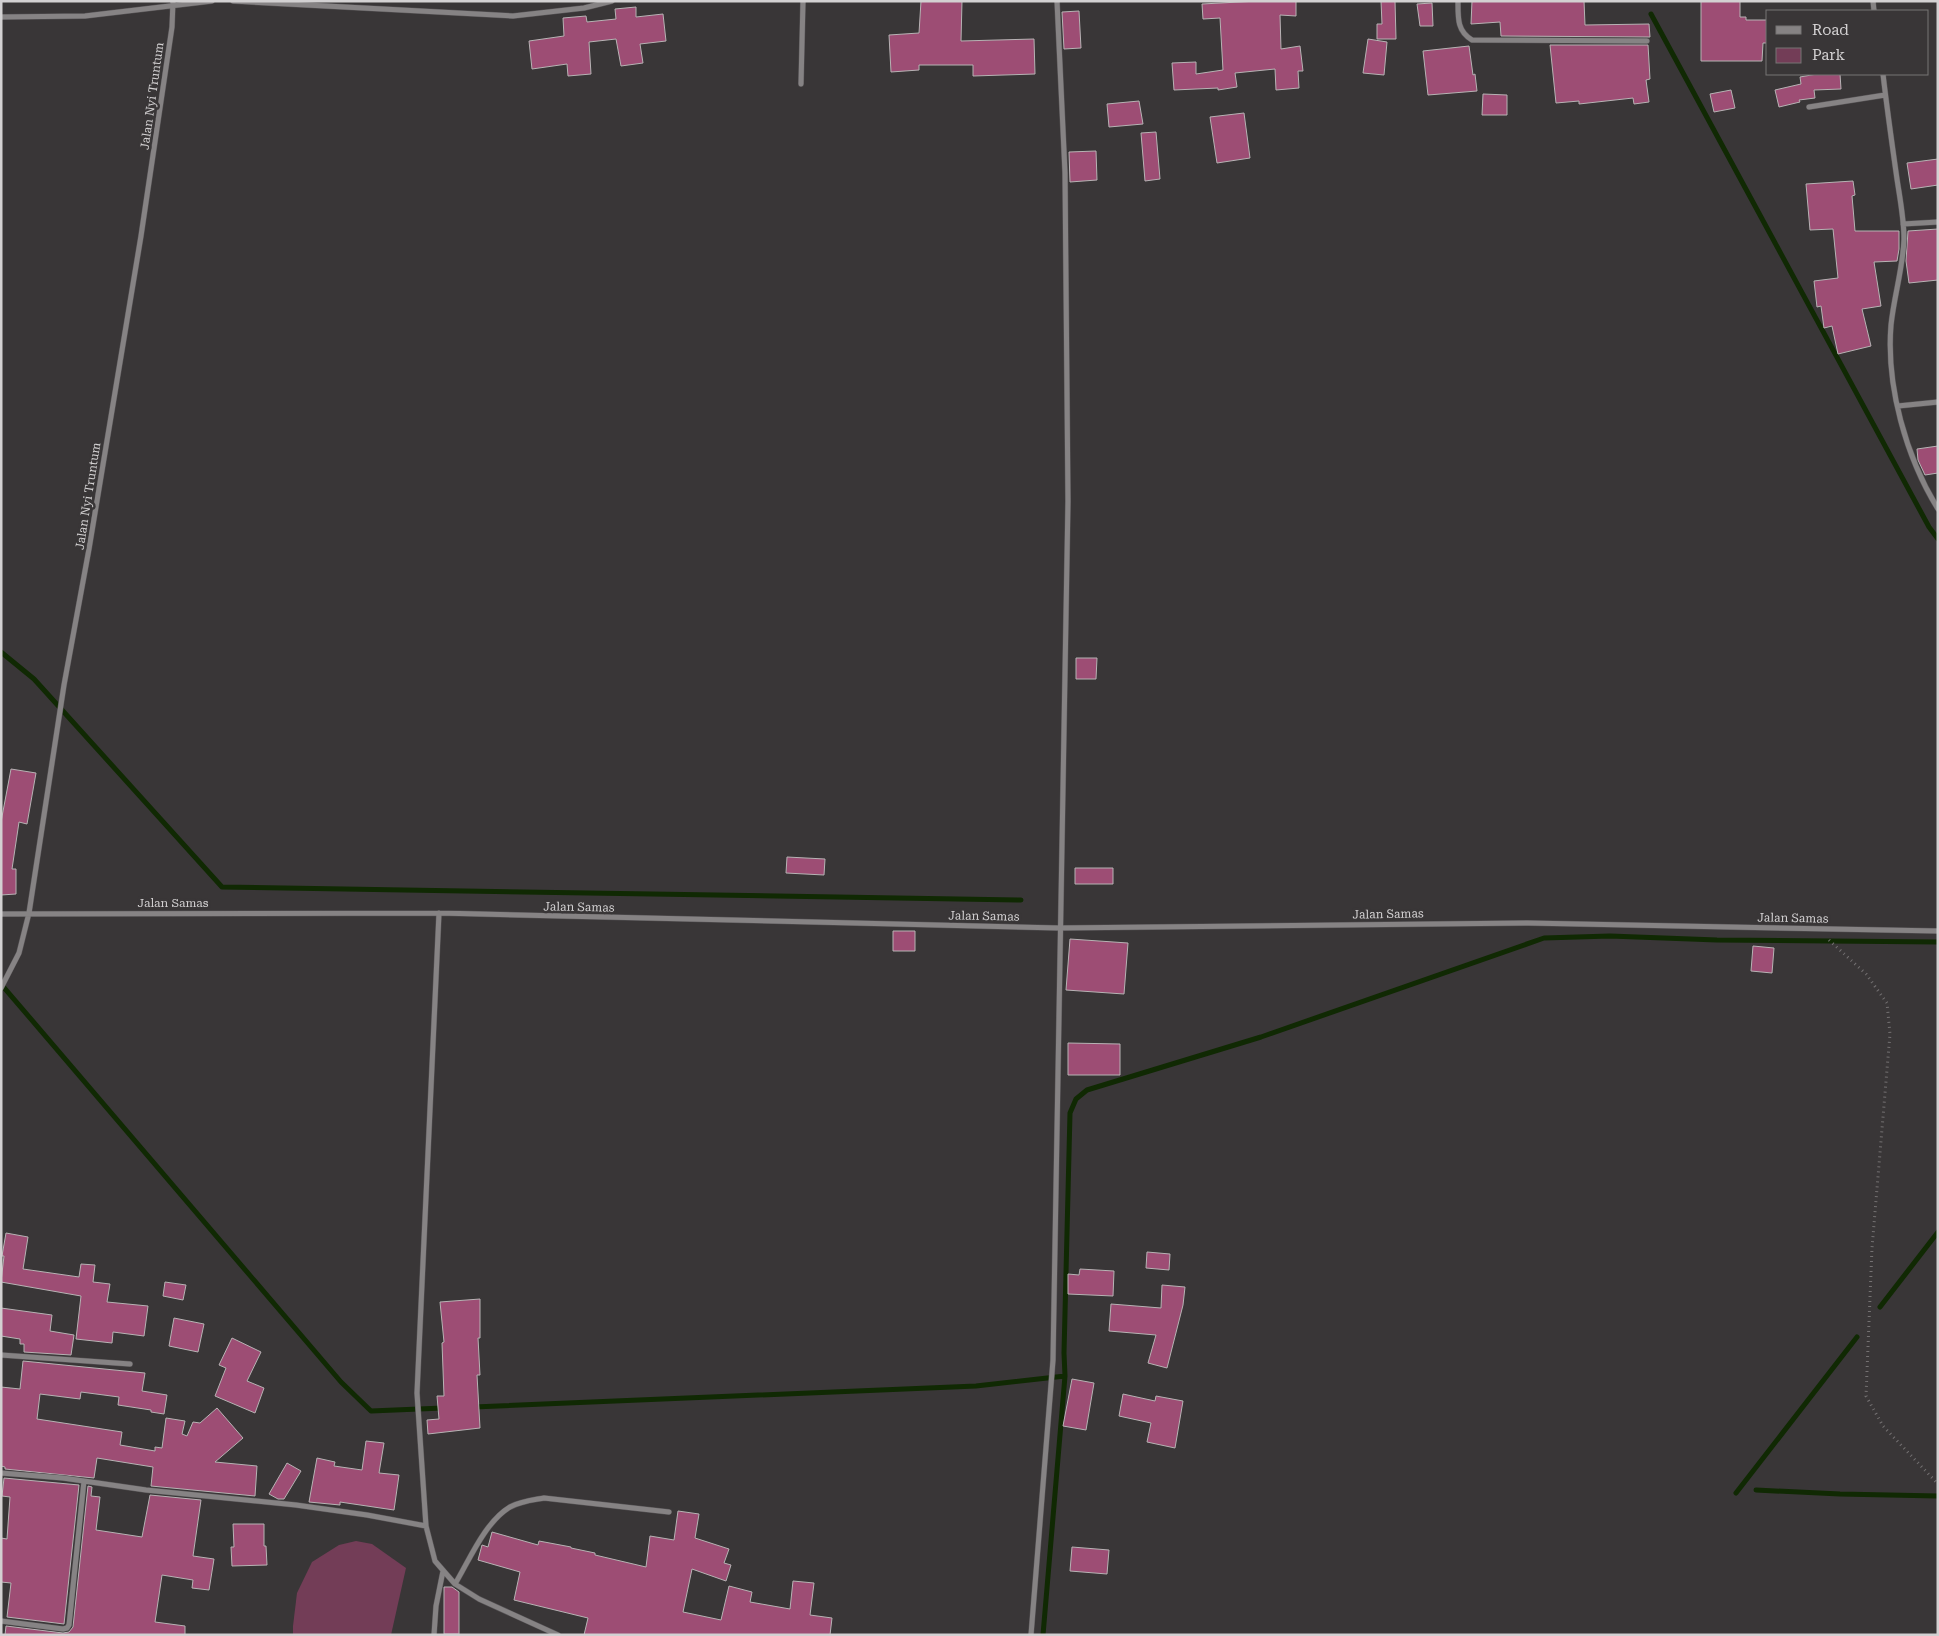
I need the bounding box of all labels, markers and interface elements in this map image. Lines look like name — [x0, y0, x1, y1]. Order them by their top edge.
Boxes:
legend — [1766, 10, 1929, 75]
text: Road — [1812, 21, 1849, 39]
street label: Jalan Nyi Truntum — [138, 41, 166, 151]
text: Park — [1812, 46, 1846, 64]
street label: Jalan Nyi Truntum — [73, 441, 103, 551]
street label: Jalan Samas — [137, 896, 209, 910]
street label: Jalan Samas — [543, 899, 615, 915]
street label: Jalan Samas — [1352, 906, 1424, 922]
street label: Jalan Samas — [948, 908, 1020, 924]
street label: Jalan Samas — [1757, 910, 1829, 926]

